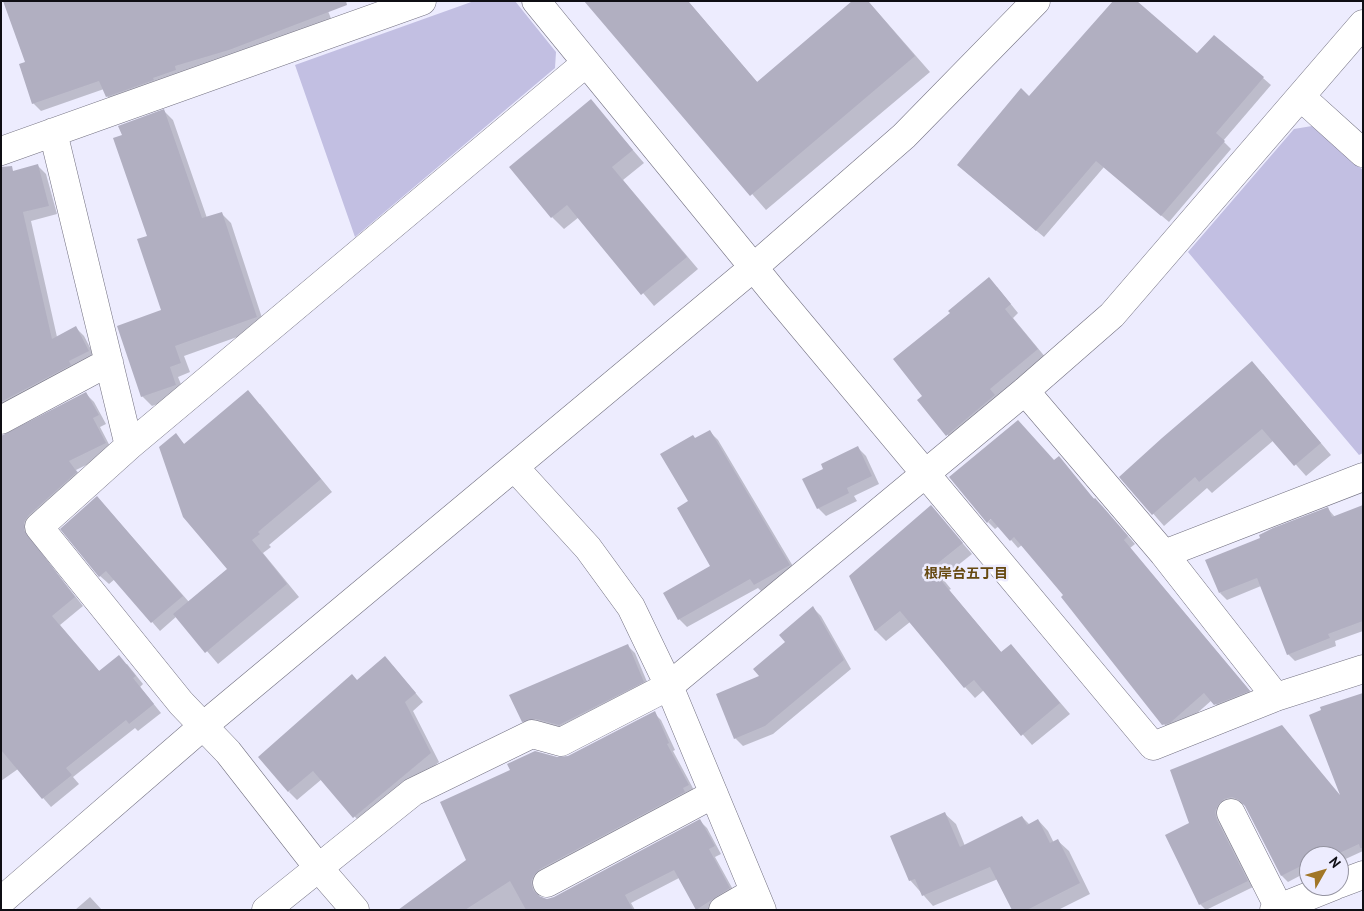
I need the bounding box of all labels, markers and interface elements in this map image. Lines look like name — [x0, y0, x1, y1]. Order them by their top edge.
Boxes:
district label: 根岸台五丁目 — [924, 566, 1008, 582]
north arrow — [1299, 846, 1349, 896]
text: N — [1325, 853, 1345, 872]

